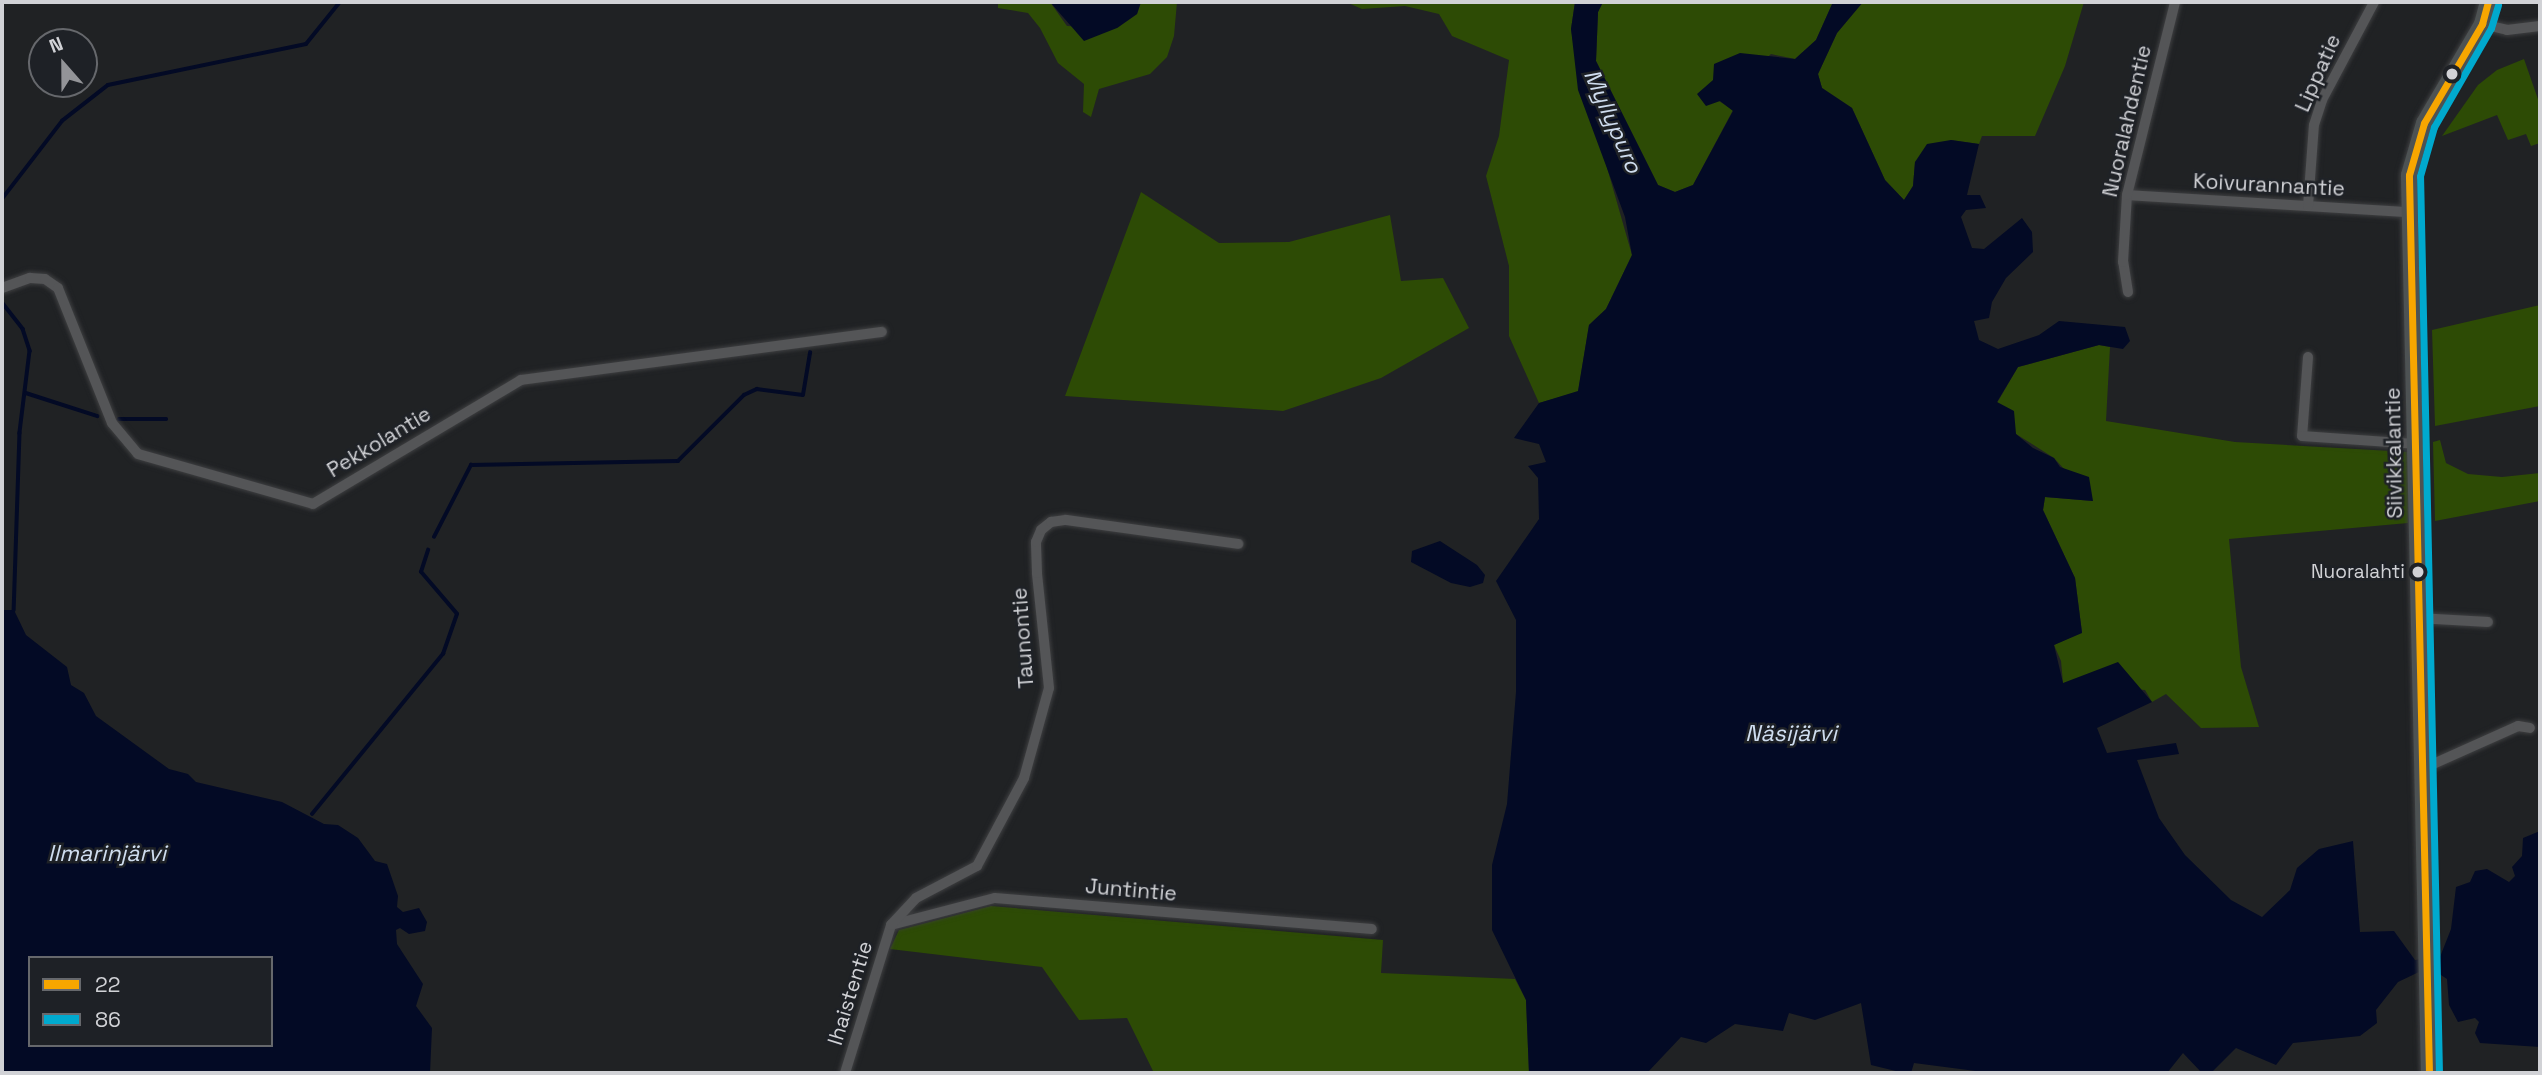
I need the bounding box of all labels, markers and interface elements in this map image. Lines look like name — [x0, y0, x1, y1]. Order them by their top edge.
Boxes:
north arrow — [28, 28, 98, 98]
street label: Lippatie — [2290, 30, 2346, 116]
text: N — [46, 31, 66, 59]
street label: Nuoralahdentie — [2097, 43, 2157, 199]
water label: Myllypuro — [1578, 65, 1648, 177]
unlabelled marker — [2445, 67, 2459, 81]
street label: Koivurannantie — [2192, 168, 2346, 202]
street label: Siivikkalantie — [2380, 387, 2408, 519]
street label: Pekkolantie — [322, 401, 436, 483]
place label: Nuoralahti — [2311, 561, 2405, 583]
marker: Nuoralahti — [2411, 565, 2425, 579]
street label: Taunontie — [1007, 587, 1039, 689]
water label: Näsijärvi — [1745, 719, 1837, 747]
water label: Ilmarinjärvi — [48, 839, 166, 867]
street label: Juntintie — [1084, 873, 1178, 907]
street label: Ihaistentie — [822, 938, 878, 1048]
legend — [28, 956, 273, 1047]
text: 22 — [95, 971, 120, 998]
text: 86 — [95, 1006, 121, 1033]

